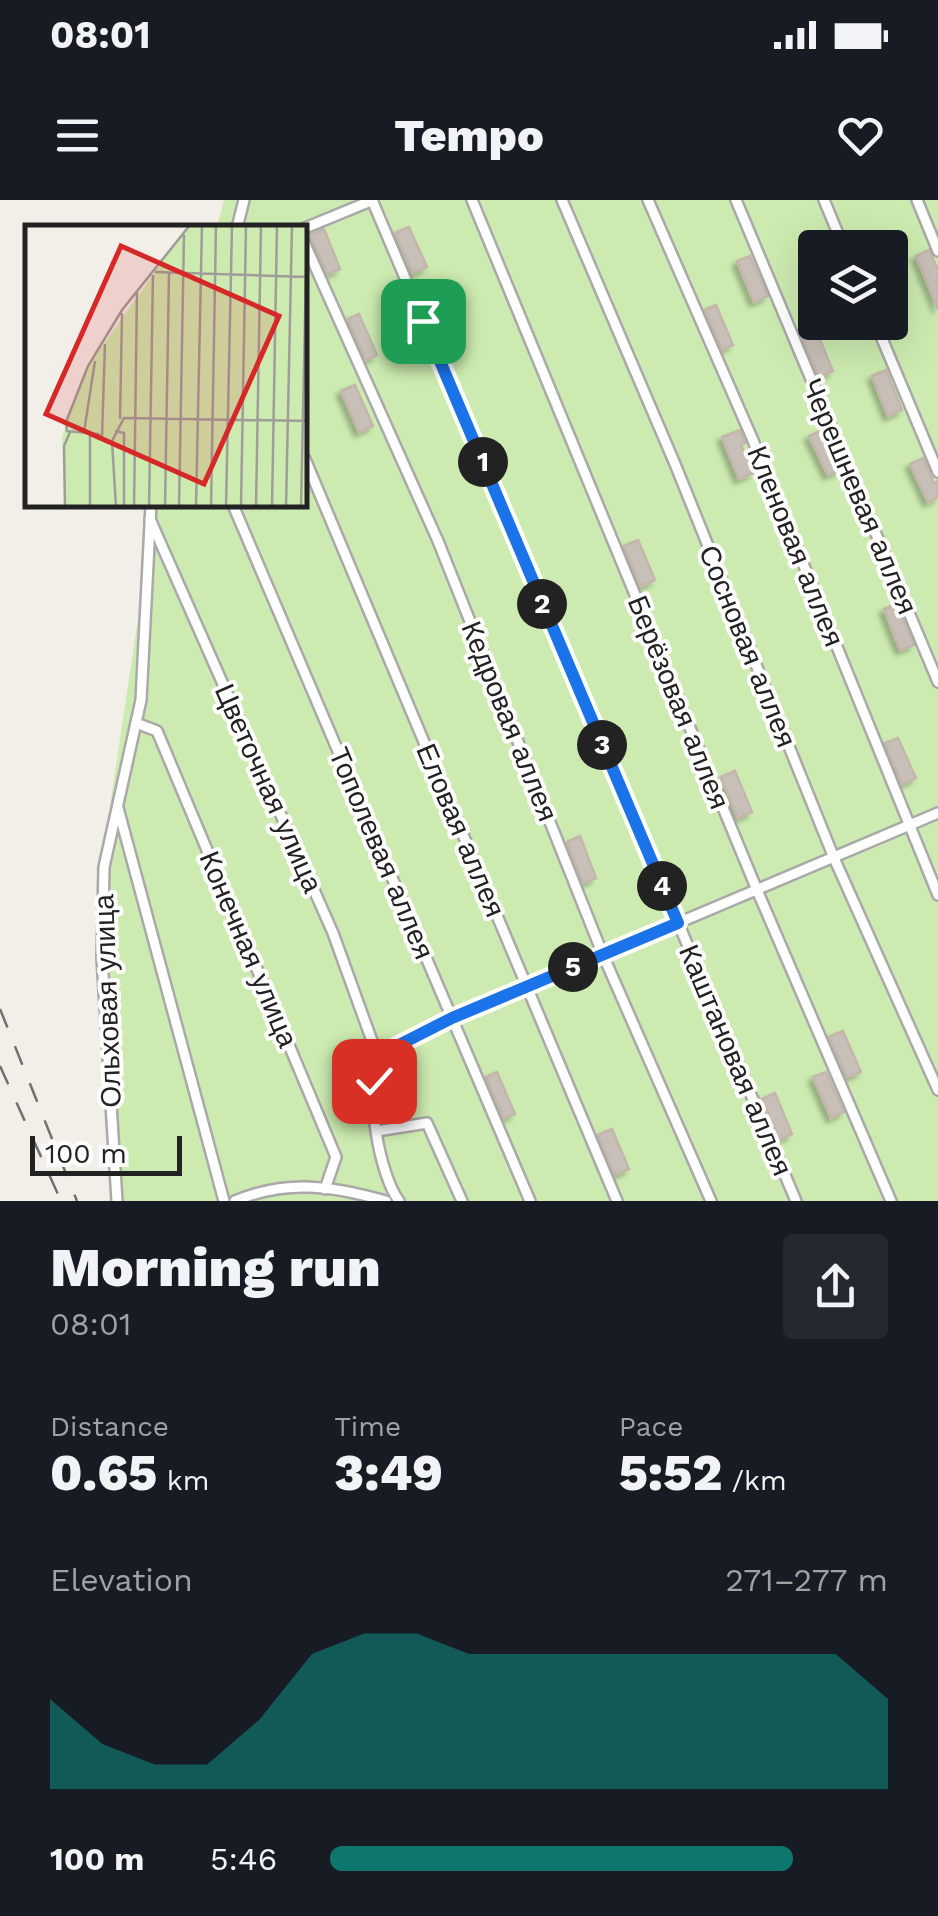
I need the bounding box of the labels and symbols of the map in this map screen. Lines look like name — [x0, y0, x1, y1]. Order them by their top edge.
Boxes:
inset map — [25, 225, 308, 508]
pin — [381, 279, 466, 364]
street label: Черешневая аллея — [795, 373, 924, 619]
pin: 1 — [458, 437, 508, 487]
street label: Кленовая аллея — [740, 441, 851, 651]
street label: Сосновая аллея — [692, 540, 803, 752]
pin: 2 — [517, 579, 567, 629]
street label: Берёзовая аллея — [621, 591, 736, 814]
street label: Кедровая аллея — [454, 616, 565, 826]
street label: Цветочная улица — [208, 679, 329, 898]
pin: 3 — [577, 720, 627, 770]
street label: Еловая аллея — [409, 739, 512, 922]
street label: Тополевая аллея — [322, 743, 441, 964]
street label: Конечная улица — [192, 846, 305, 1052]
pin: 4 — [637, 861, 687, 911]
street label: Ольховая улица — [87, 893, 128, 1108]
street label: Каштановая аллея — [672, 940, 799, 1180]
pin: 5 — [548, 942, 598, 992]
pin — [332, 1039, 417, 1124]
scale bar — [30, 1131, 182, 1176]

